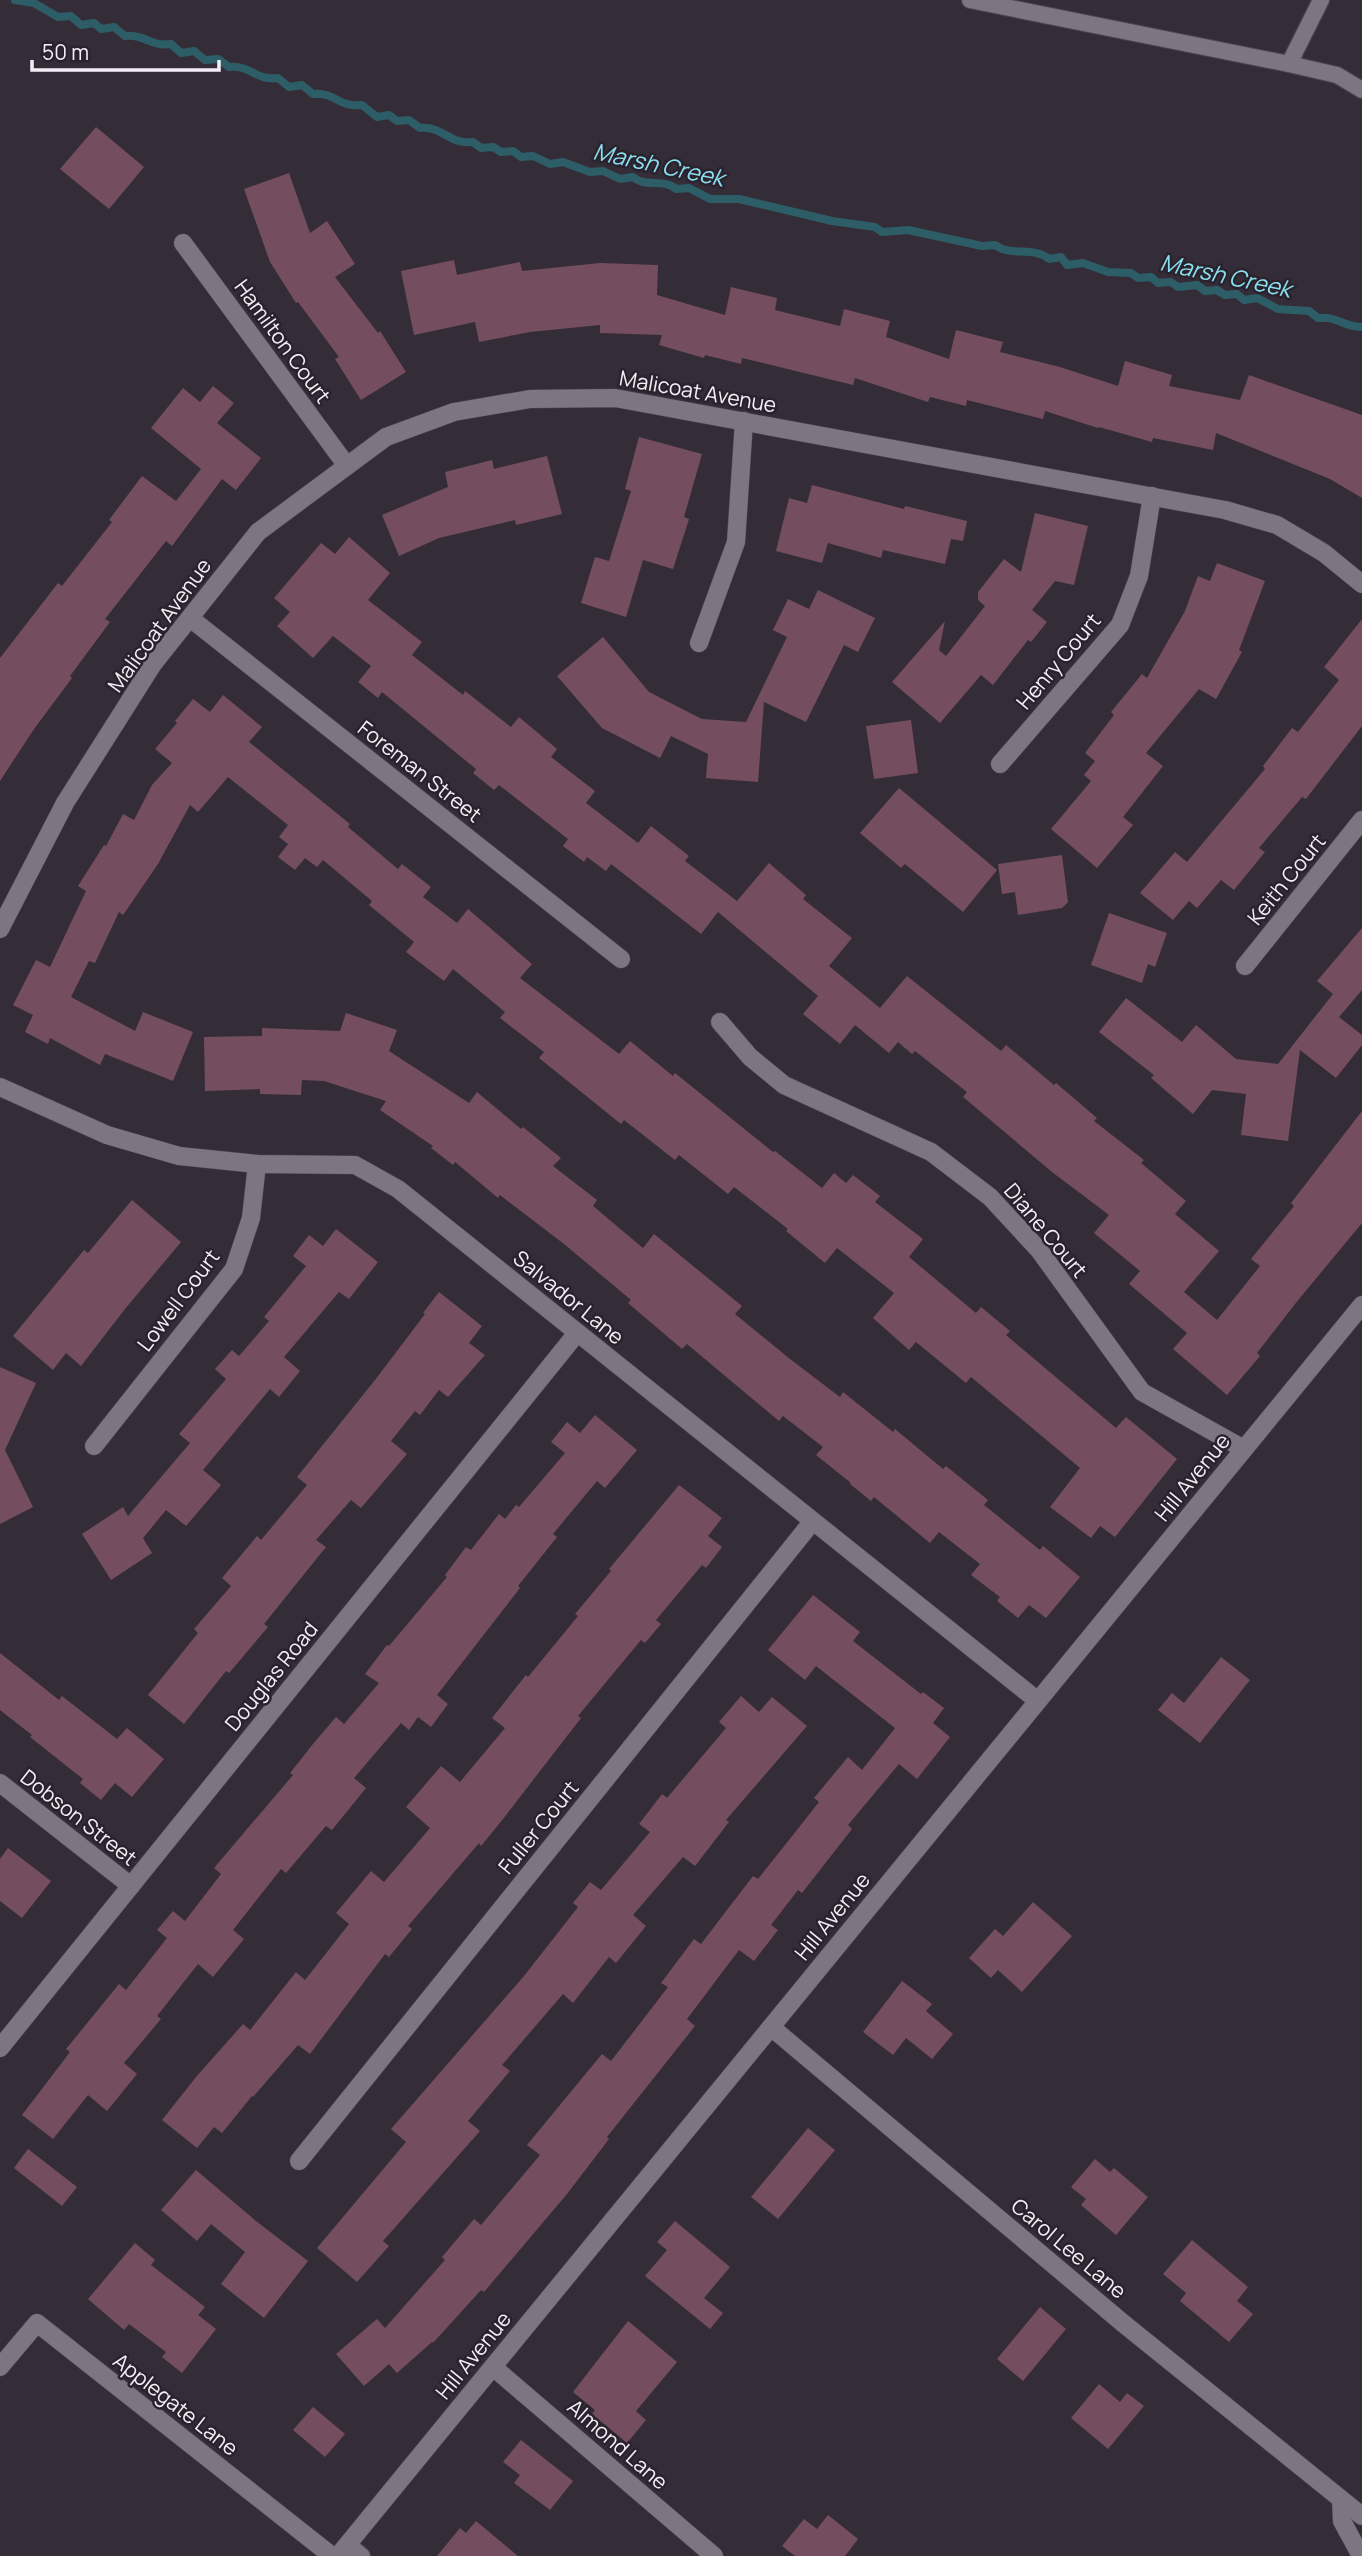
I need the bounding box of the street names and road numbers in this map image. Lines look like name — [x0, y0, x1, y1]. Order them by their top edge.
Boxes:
street label: Hamilton Court — [229, 273, 337, 409]
street label: Malicoat Avenue — [617, 363, 779, 419]
street label: Malicoat Avenue — [101, 552, 217, 698]
street label: Henry Court — [1010, 607, 1106, 715]
street label: Foreman Street — [352, 714, 488, 828]
street label: Keith Court — [1241, 828, 1331, 930]
street label: Diane Court — [998, 1177, 1094, 1283]
street label: Lowell Court — [131, 1243, 225, 1357]
street label: Salvador Lane — [508, 1244, 630, 1350]
street label: Hill Avenue — [1148, 1427, 1236, 1527]
street label: Douglas Road — [218, 1616, 324, 1736]
street label: Dobson Street — [15, 1763, 143, 1871]
street label: Fuller Court — [492, 1774, 584, 1880]
street label: Hill Avenue — [788, 1866, 876, 1966]
street label: Carol Lee Lane — [1006, 2192, 1132, 2304]
street label: Hill Avenue — [429, 2305, 517, 2405]
street label: Applegate Lane — [108, 2346, 244, 2462]
street label: Almond Lane — [562, 2393, 674, 2495]

